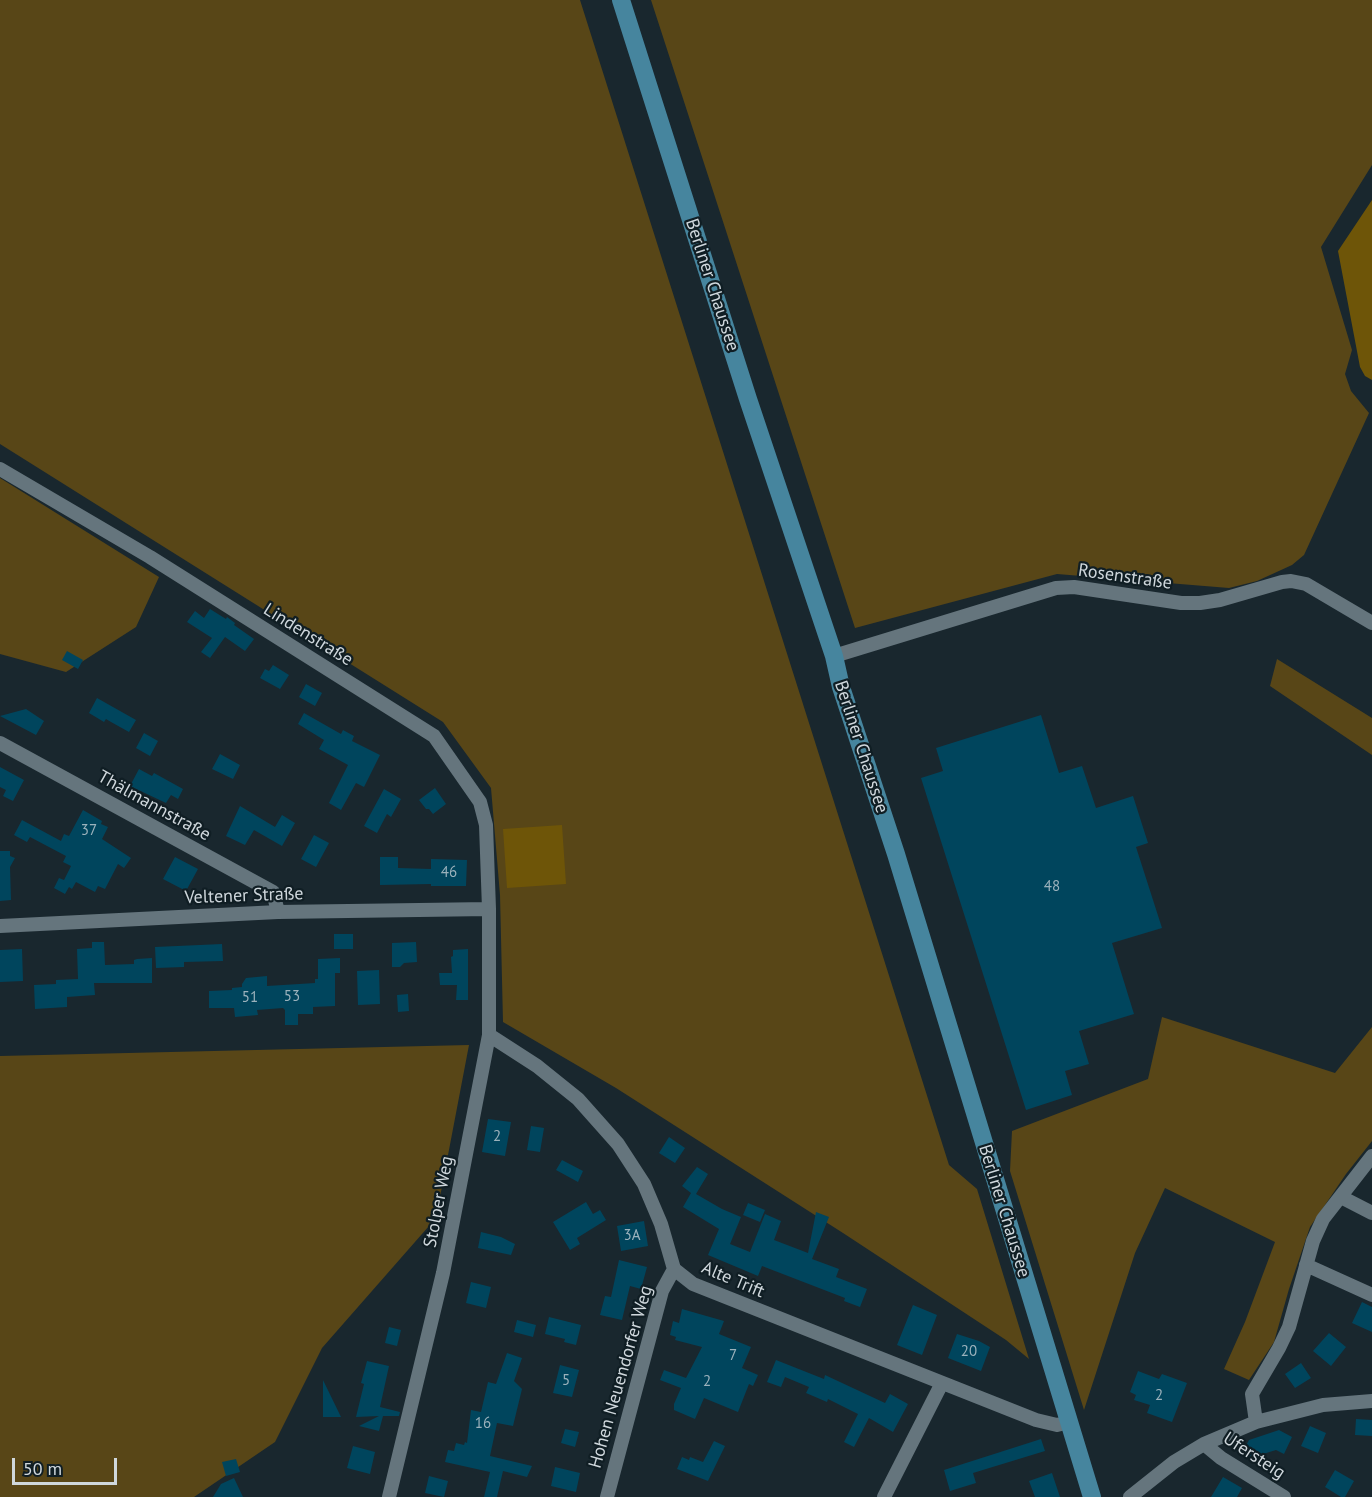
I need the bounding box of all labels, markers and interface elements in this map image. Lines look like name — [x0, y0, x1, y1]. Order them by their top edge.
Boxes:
street label: Berliner Chaussee — [680, 216, 744, 354]
street label: Rosenstraße — [1077, 560, 1173, 594]
street label: Lindenstraße — [259, 599, 357, 671]
street label: Berliner Chaussee — [829, 678, 893, 816]
street label: Thälmannstraße — [94, 766, 214, 846]
house number: 37 — [81, 822, 97, 840]
house number: 46 — [441, 864, 457, 882]
house number: 48 — [1044, 878, 1060, 896]
street label: Veltener Straße — [184, 883, 304, 909]
house number: 53 — [284, 988, 300, 1006]
house number: 51 — [242, 989, 258, 1007]
house number: 2 — [493, 1128, 501, 1146]
street label: Berliner Chaussee — [974, 1142, 1034, 1280]
street label: Stolper Weg — [420, 1154, 458, 1250]
house number: 3A — [624, 1227, 640, 1245]
street label: Alte Trift — [698, 1257, 768, 1303]
street label: Hohen Neuendorfer Weg — [585, 1283, 657, 1471]
house number: 20 — [961, 1343, 977, 1361]
house number: 7 — [729, 1347, 737, 1365]
house number: 5 — [562, 1372, 570, 1390]
house number: 2 — [703, 1373, 711, 1391]
house number: 2 — [1155, 1387, 1163, 1405]
house number: 16 — [475, 1415, 491, 1433]
street label: Ufersteig — [1219, 1428, 1289, 1484]
scale bar — [15, 1446, 120, 1484]
text: 50 m — [23, 1457, 62, 1480]

